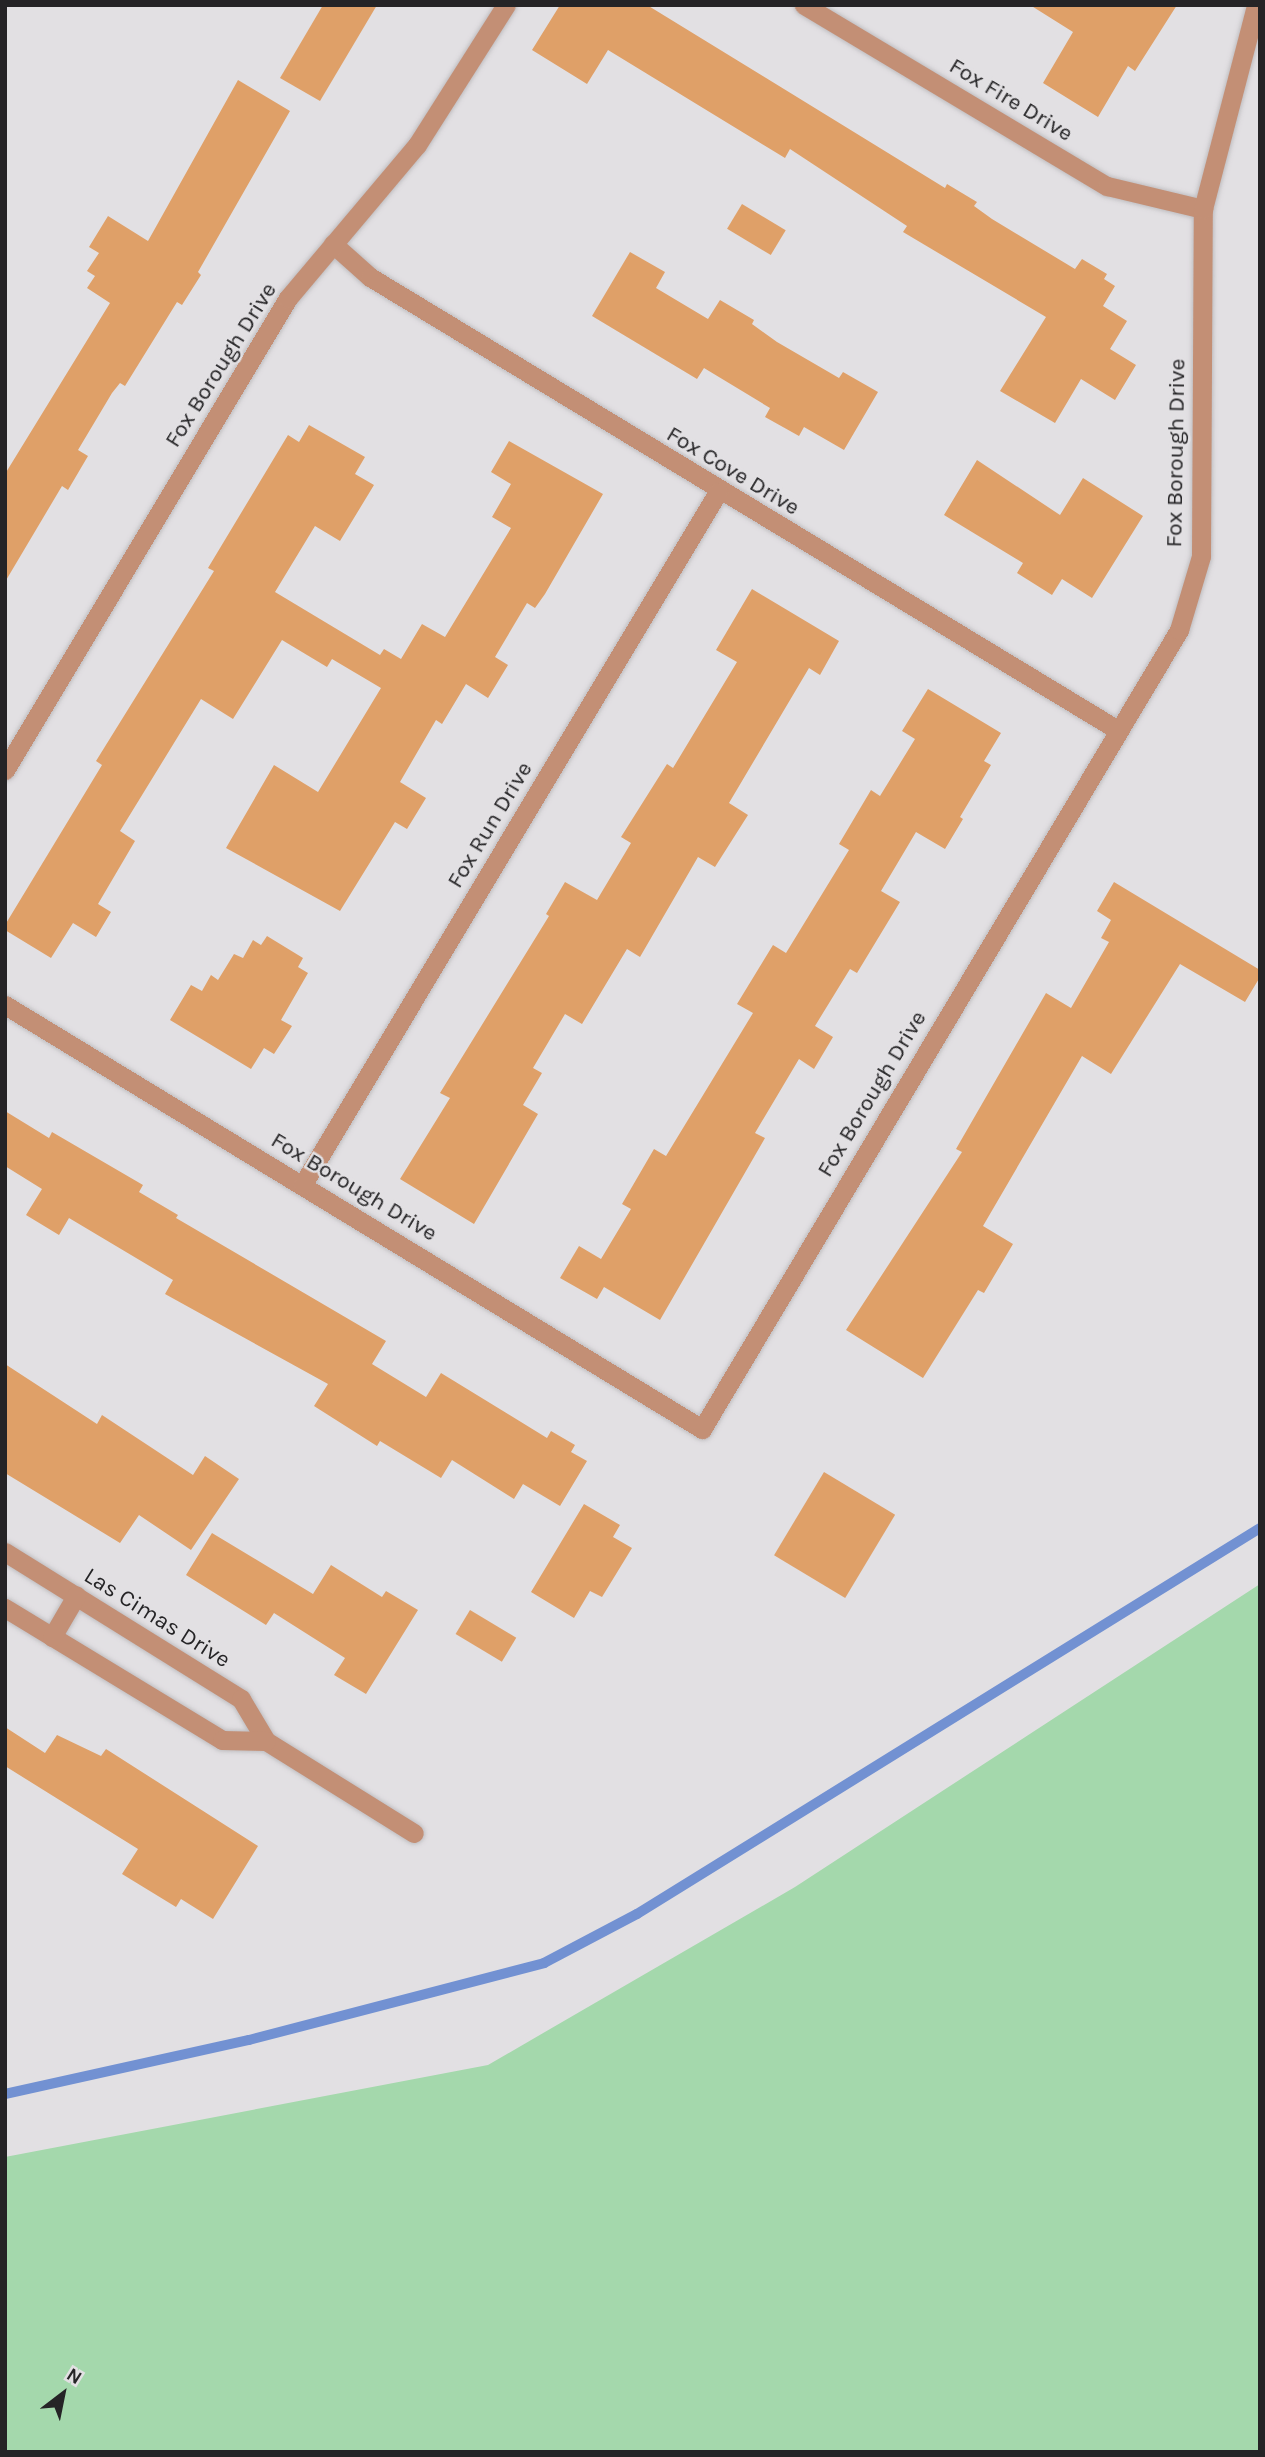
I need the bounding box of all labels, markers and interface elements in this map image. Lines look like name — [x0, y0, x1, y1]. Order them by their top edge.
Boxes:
street label: Fox Fire Drive — [944, 52, 1078, 148]
street label: Fox Borough Drive — [159, 278, 283, 452]
street label: Fox Borough Drive — [1161, 358, 1191, 548]
street label: Fox Cove Drive — [661, 420, 805, 522]
street label: Fox Run Drive — [442, 757, 538, 893]
street label: Fox Borough Drive — [812, 1006, 932, 1182]
street label: Fox Borough Drive — [266, 1127, 442, 1247]
street label: Las Cimas Drive — [79, 1562, 235, 1674]
north arrow — [28, 2359, 98, 2429]
text: N — [63, 2363, 86, 2389]

